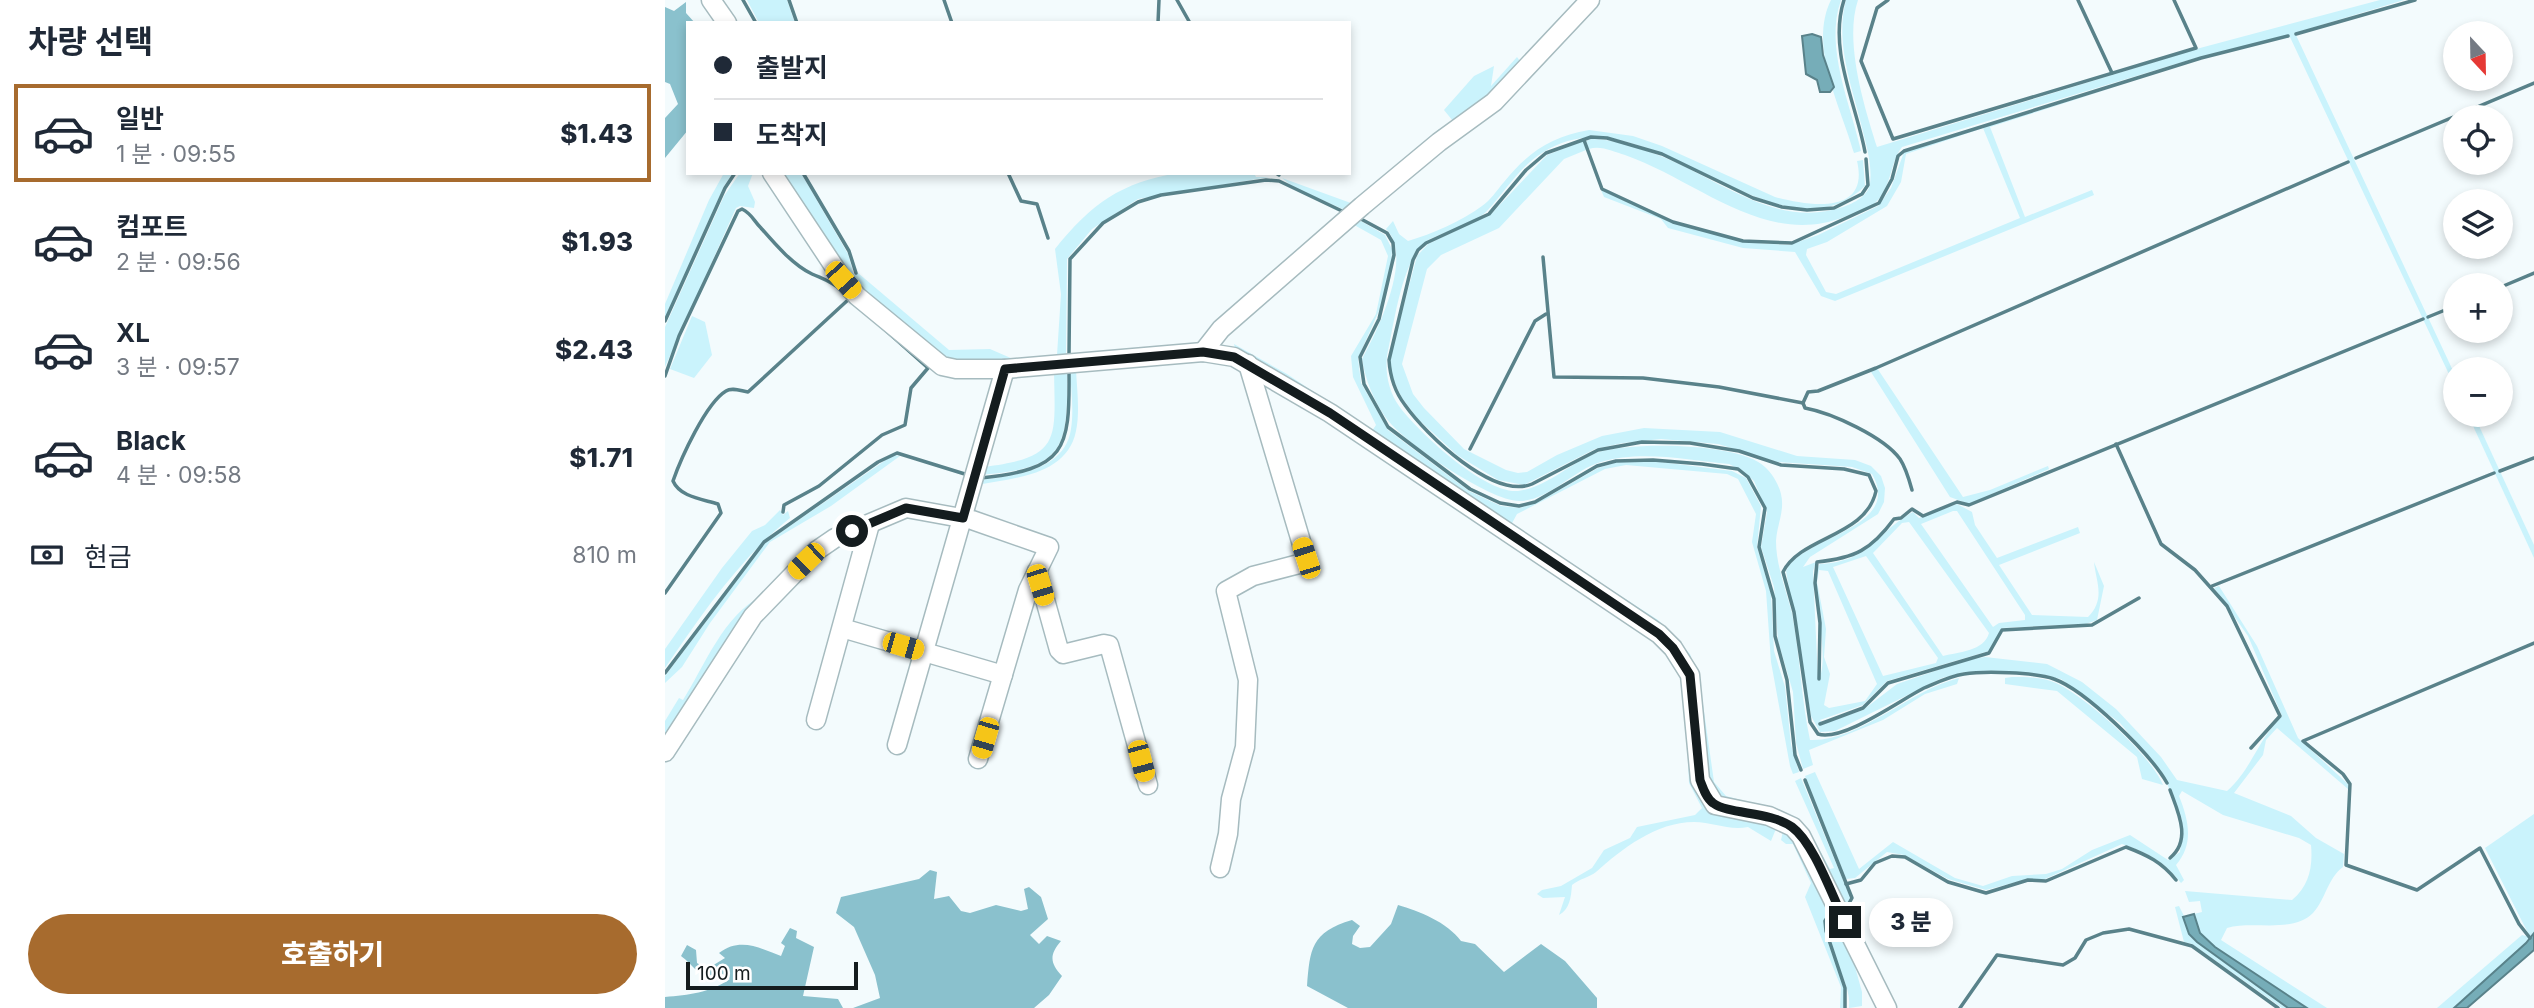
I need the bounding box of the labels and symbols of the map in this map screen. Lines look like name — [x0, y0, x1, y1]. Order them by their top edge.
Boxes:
north arrow — [2443, 21, 2513, 91]
car — [822, 257, 865, 303]
route start — [836, 515, 868, 547]
car — [1290, 535, 1323, 581]
car — [784, 539, 829, 583]
car — [1024, 562, 1057, 608]
car — [880, 630, 927, 662]
car — [970, 715, 1001, 761]
car — [1126, 738, 1157, 784]
callout: 3 분 — [1869, 898, 1953, 946]
route end — [1829, 906, 1861, 938]
scale bar — [686, 959, 857, 991]

